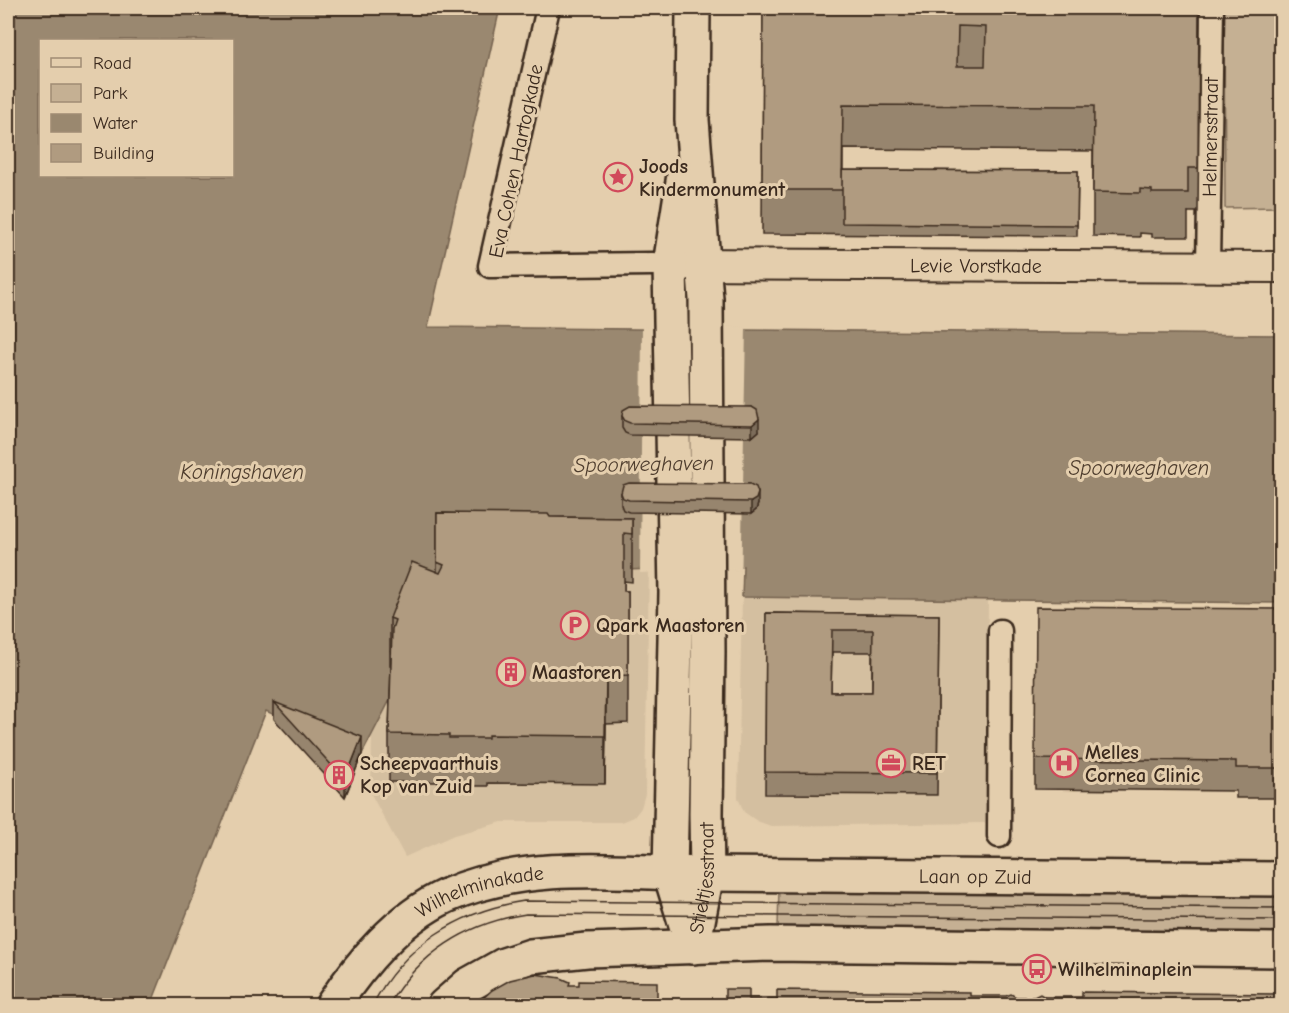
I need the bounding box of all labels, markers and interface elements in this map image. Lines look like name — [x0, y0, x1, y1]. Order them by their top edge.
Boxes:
legend — [39, 39, 234, 177]
text: Road — [93, 53, 132, 74]
street label: Eva Cohen Hartogkade — [484, 62, 548, 260]
street label: Helmersstraat — [1198, 76, 1222, 197]
text: Park — [93, 83, 128, 104]
text: Water — [93, 113, 138, 134]
text: Building — [93, 143, 155, 164]
place label: Joods Kindermonument — [639, 155, 785, 201]
place icon: Joods Kindermonument — [602, 161, 634, 193]
street label: Levie Vorstkade — [910, 254, 1042, 277]
water label: Spoorweghaven — [574, 451, 714, 477]
water label: Spoorweghaven — [1069, 456, 1209, 480]
water label: Koningshaven — [180, 460, 304, 484]
parking icon: Qpark Maastoren — [559, 609, 591, 641]
place label: Qpark Maastoren — [596, 614, 745, 637]
building icon: Maastoren — [495, 656, 527, 688]
place label: Maastoren — [532, 661, 622, 684]
place label: Melles Cornea Clinic — [1085, 741, 1201, 787]
office icon: RET — [875, 747, 907, 779]
hospital icon: Melles Cornea Clinic — [1048, 747, 1080, 779]
place label: Scheepvaarthuis Kop van Zuid — [360, 752, 498, 798]
place label: RET — [912, 752, 947, 775]
building icon: Scheepvaarthuis Kop van Zuid — [323, 759, 355, 791]
street label: Stieltjesstraat — [684, 821, 719, 936]
street label: Wilhelminakade — [411, 861, 545, 922]
street label: Laan op Zuid — [919, 864, 1032, 888]
bus stop icon: Wilhelminaplein — [1021, 953, 1053, 985]
place label: Wilhelminaplein — [1058, 958, 1192, 981]

